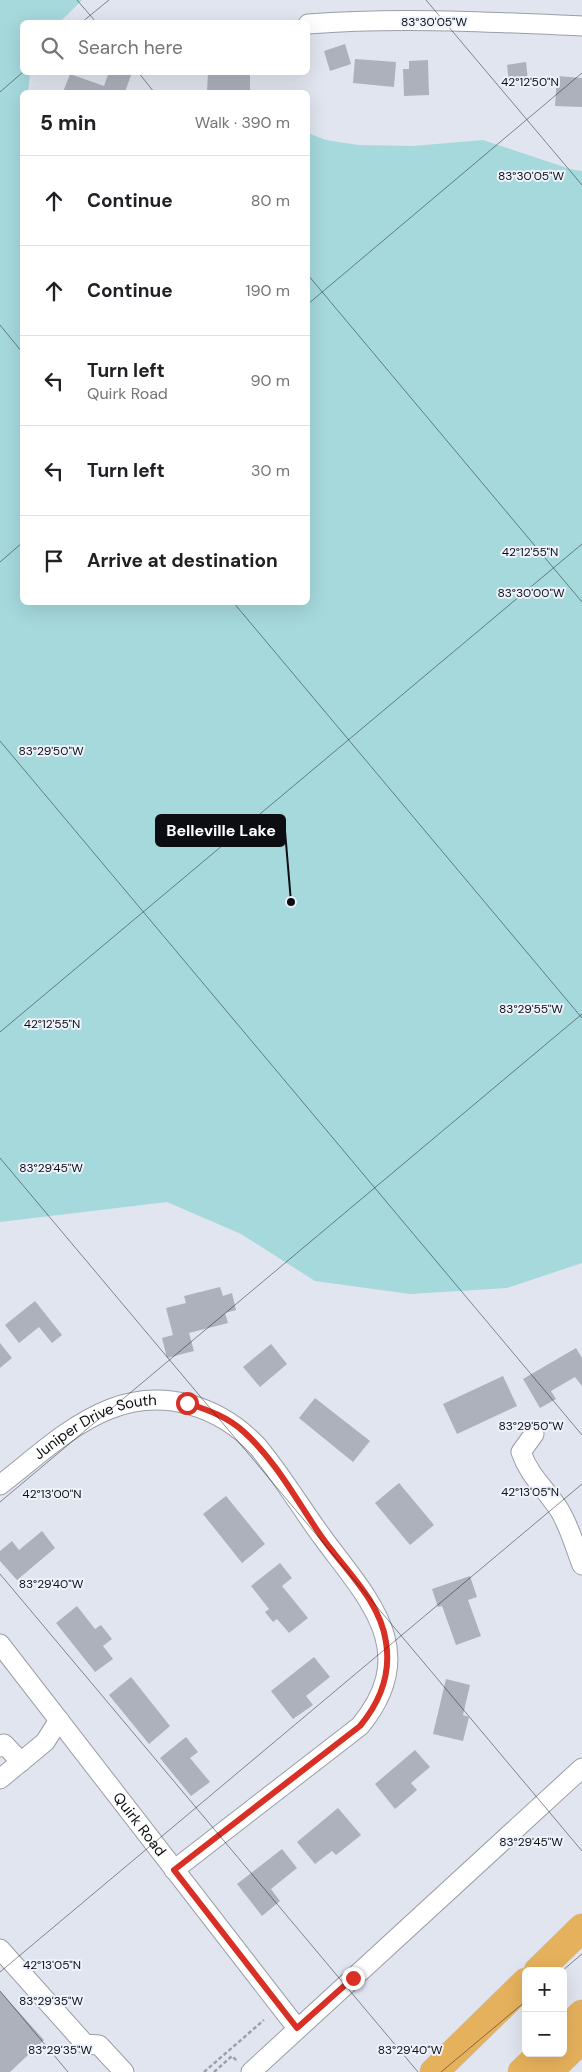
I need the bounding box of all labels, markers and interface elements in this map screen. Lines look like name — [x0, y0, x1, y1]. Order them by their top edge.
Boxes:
text: 83°30'05"W — [401, 14, 467, 30]
search box — [20, 20, 310, 75]
icon: search — [38, 34, 66, 62]
text: Search here — [78, 35, 183, 60]
text: 42°12'50"N — [501, 74, 559, 90]
text: 5 min — [40, 109, 96, 137]
text: Walk · 390 m — [195, 112, 290, 133]
text: 83°30'05"W — [498, 168, 564, 184]
icon: ahead — [40, 187, 68, 215]
text: Continue — [87, 188, 173, 213]
text: 80 m — [251, 190, 290, 211]
icon: ahead — [40, 277, 68, 305]
text: Continue — [87, 278, 173, 303]
text: 190 m — [246, 280, 290, 301]
text: Turn left — [87, 358, 165, 383]
icon: left — [40, 367, 68, 395]
text: 90 m — [250, 370, 290, 391]
text: Quirk Road — [87, 383, 168, 404]
icon: left — [40, 457, 68, 485]
text: Turn left — [87, 458, 165, 483]
text: 30 m — [251, 460, 290, 481]
text: 42°12'55"N — [502, 544, 558, 560]
icon: arrive — [40, 547, 68, 575]
text: Arrive at destination — [87, 548, 278, 573]
text: 83°30'00"W — [497, 585, 565, 601]
text: 83°29'50"W — [18, 743, 84, 759]
callout: Belleville Lake — [156, 815, 285, 846]
text: Belleville Lake — [166, 820, 276, 841]
text: 83°29'55"W — [499, 1001, 563, 1017]
text: 42°12'55"N — [24, 1016, 80, 1032]
text: 83°29'45"W — [19, 1160, 83, 1176]
street label: Juniper Drive South — [30, 1390, 157, 1464]
route start — [176, 1392, 199, 1415]
text: 83°29'50"W — [498, 1418, 564, 1434]
text: 42°13'05"N — [501, 1484, 559, 1500]
text: 42°13'00"N — [22, 1486, 82, 1502]
text: 83°29'40"W — [19, 1576, 84, 1592]
street label: Quirk Road — [108, 1788, 171, 1860]
text: 83°29'45"W — [499, 1834, 563, 1850]
text: 42°13'05"N — [23, 1957, 81, 1973]
route end — [342, 1967, 365, 1990]
map controls — [522, 1967, 567, 2057]
button: + — [522, 1967, 567, 2012]
text: 83°29'35"W — [19, 1993, 83, 2009]
button: − — [522, 2012, 567, 2057]
text: 83°29'35"W — [28, 2042, 92, 2058]
text: 83°29'40"W — [378, 2042, 443, 2058]

